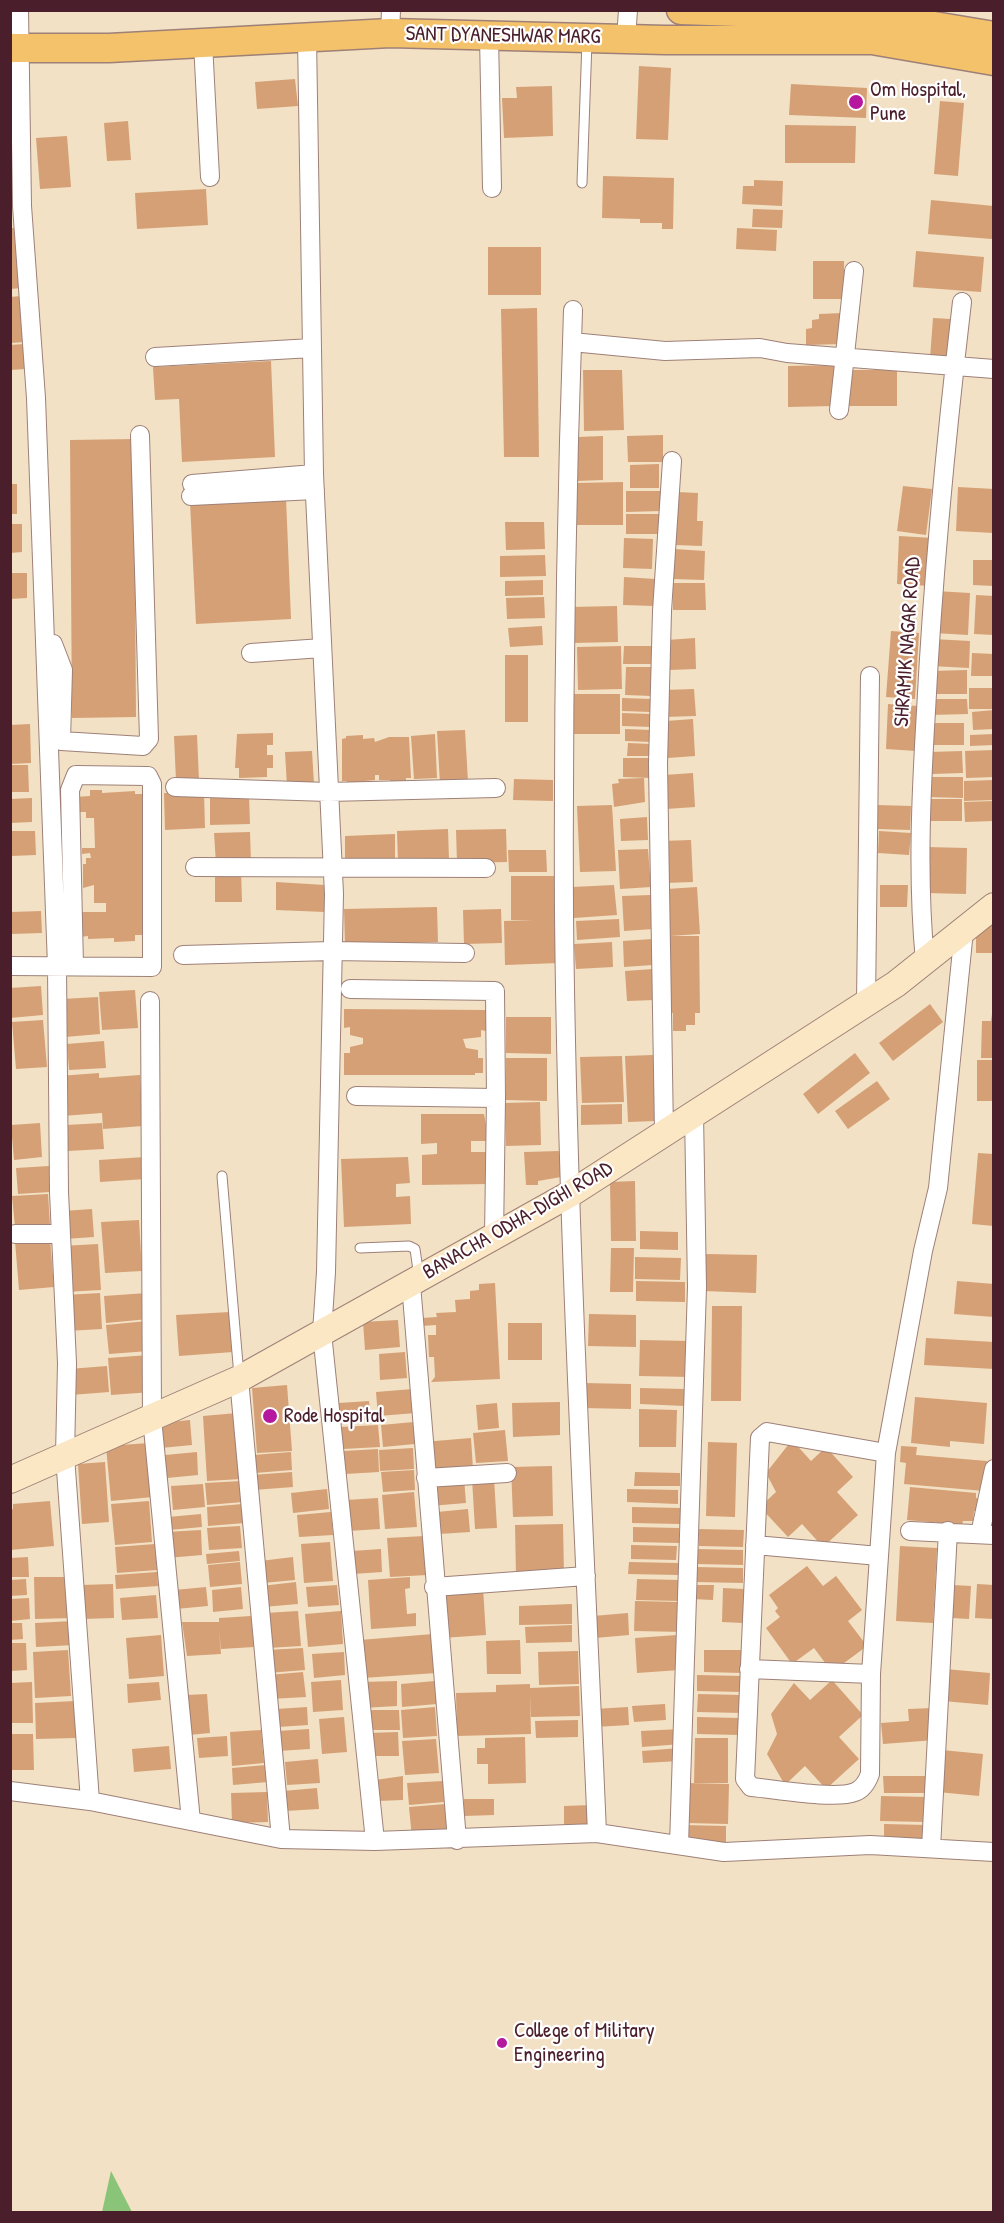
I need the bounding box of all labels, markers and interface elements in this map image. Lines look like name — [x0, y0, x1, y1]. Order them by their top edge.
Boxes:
street label: SANT DYANESHWAR MARG — [405, 22, 601, 50]
place label: Om Hospital, Pune — [870, 77, 966, 127]
marker: Om Hospital, Pune — [847, 93, 865, 111]
street label: SHRAMIK NAGAR ROAD — [890, 556, 926, 728]
street label: BANACHA ODHA-DIGHI ROAD — [419, 1156, 617, 1286]
place label: Rode Hospital — [284, 1403, 384, 1429]
marker: Rode Hospital — [261, 1407, 279, 1425]
place label: College of Military Engineering — [514, 2018, 655, 2068]
marker: College of Military Engineering — [495, 2036, 509, 2050]

